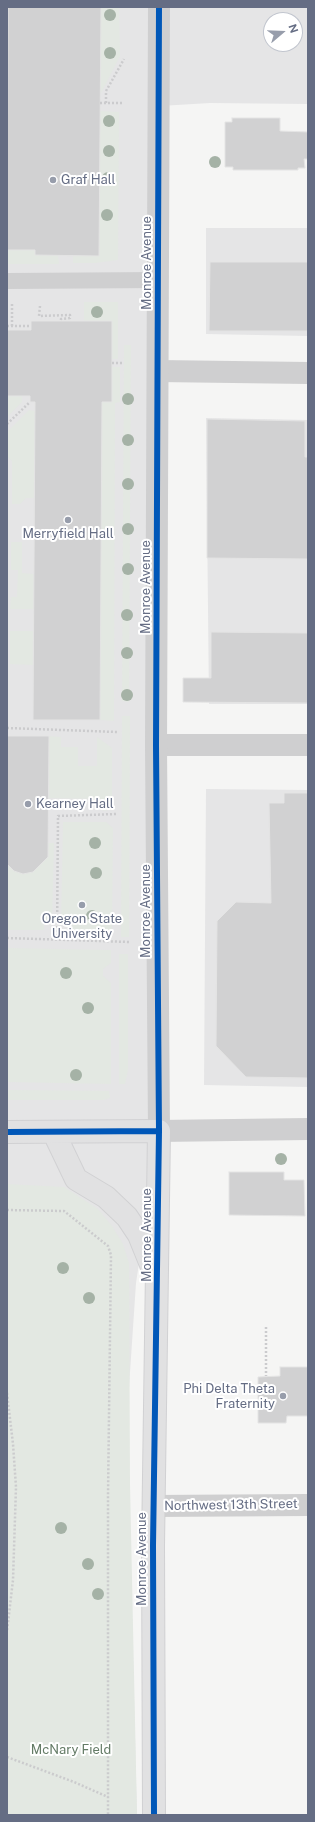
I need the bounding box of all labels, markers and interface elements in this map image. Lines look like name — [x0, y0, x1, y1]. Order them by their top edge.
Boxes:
north arrow — [263, 12, 303, 52]
text: N — [286, 22, 300, 34]
place label: Graf Hall — [61, 172, 115, 188]
marker: Graf Hall — [48, 175, 58, 185]
street label: Monroe Avenue — [139, 216, 155, 310]
marker: Merryfield Hall — [63, 515, 73, 525]
place label: Merryfield Hall — [22, 526, 114, 542]
street label: Monroe Avenue — [138, 540, 154, 634]
place label: Kearney Hall — [36, 796, 114, 812]
marker: Kearney Hall — [23, 799, 33, 809]
street label: Monroe Avenue — [138, 864, 154, 958]
marker: Oregon State University — [77, 900, 87, 910]
place label: Oregon State University — [42, 911, 122, 942]
street label: Monroe Avenue — [139, 1188, 155, 1282]
place label: Phi Delta Theta Fraternity — [183, 1381, 275, 1412]
marker: Phi Delta Theta Fraternity — [278, 1391, 288, 1401]
street label: Northwest 13th Street — [164, 1496, 298, 1514]
street label: Monroe Avenue — [134, 1512, 150, 1606]
park label: McNary Field — [31, 1742, 111, 1758]

